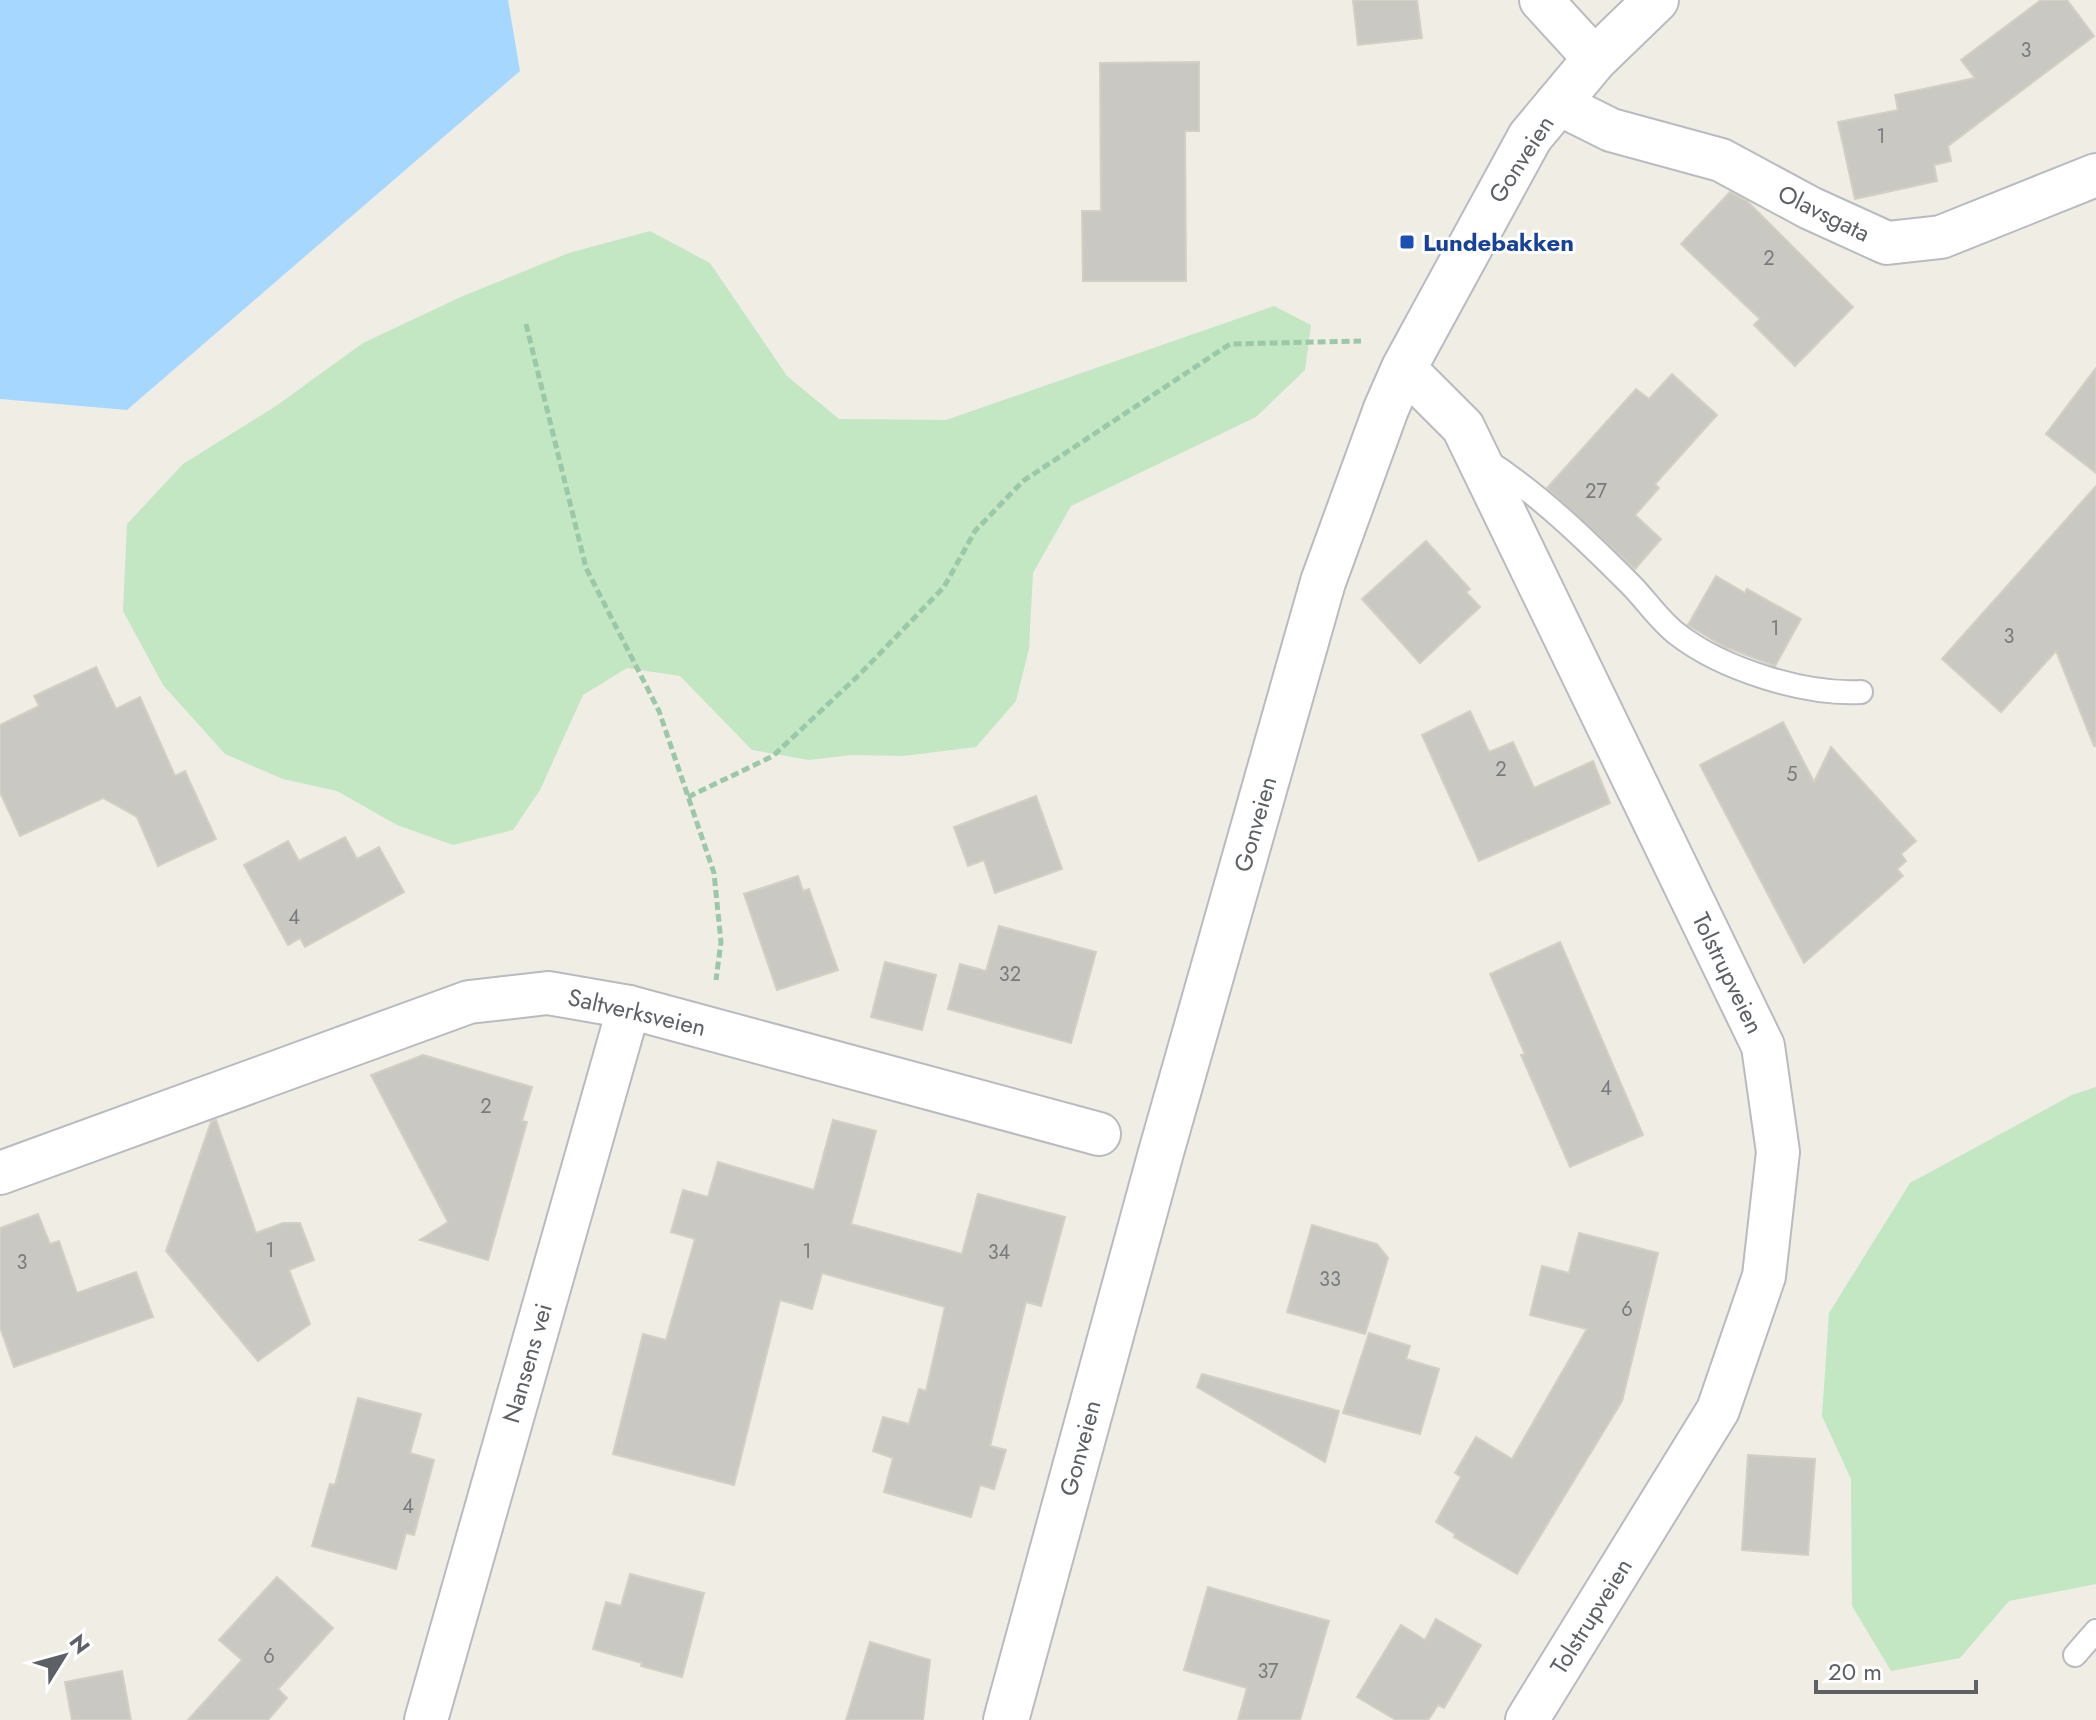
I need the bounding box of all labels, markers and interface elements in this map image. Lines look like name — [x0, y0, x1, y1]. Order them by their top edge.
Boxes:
house number: 3 — [2021, 36, 2032, 65]
street label: Gonveien — [1480, 108, 1562, 210]
house number: 1 — [1877, 122, 1886, 151]
street label: Olavsgata — [1772, 176, 1876, 250]
place label: Lundebakken — [1423, 225, 1574, 260]
marker: Lundebakken — [1398, 233, 1416, 251]
house number: 2 — [1763, 244, 1775, 273]
house number: 27 — [1585, 477, 1607, 506]
house number: 1 — [1771, 614, 1780, 643]
house number: 3 — [2004, 622, 2015, 651]
house number: 2 — [1495, 755, 1507, 784]
house number: 5 — [1786, 760, 1798, 789]
street label: Gonveien — [1225, 772, 1285, 876]
house number: 4 — [288, 903, 300, 932]
street label: Tolstrupveien — [1684, 907, 1772, 1039]
house number: 32 — [999, 960, 1021, 989]
street label: Saltverksveien — [565, 979, 709, 1045]
house number: 4 — [1600, 1074, 1612, 1103]
house number: 2 — [480, 1092, 492, 1121]
house number: 1 — [266, 1236, 275, 1265]
house number: 1 — [803, 1237, 812, 1266]
house number: 34 — [988, 1238, 1011, 1267]
house number: 3 — [17, 1248, 28, 1277]
house number: 33 — [1319, 1265, 1341, 1294]
house number: 6 — [1621, 1295, 1633, 1324]
street label: Nansens vei — [493, 1299, 561, 1427]
street label: Gonveien — [1050, 1396, 1110, 1500]
house number: 4 — [402, 1492, 414, 1521]
street label: Tolstrupveien — [1542, 1551, 1640, 1681]
north arrow — [24, 1616, 104, 1696]
text: N — [62, 1627, 98, 1661]
house number: 6 — [263, 1642, 275, 1671]
scale bar — [1816, 1644, 1976, 1694]
text: 20 m — [1828, 1654, 1882, 1689]
house number: 37 — [1257, 1657, 1279, 1686]

